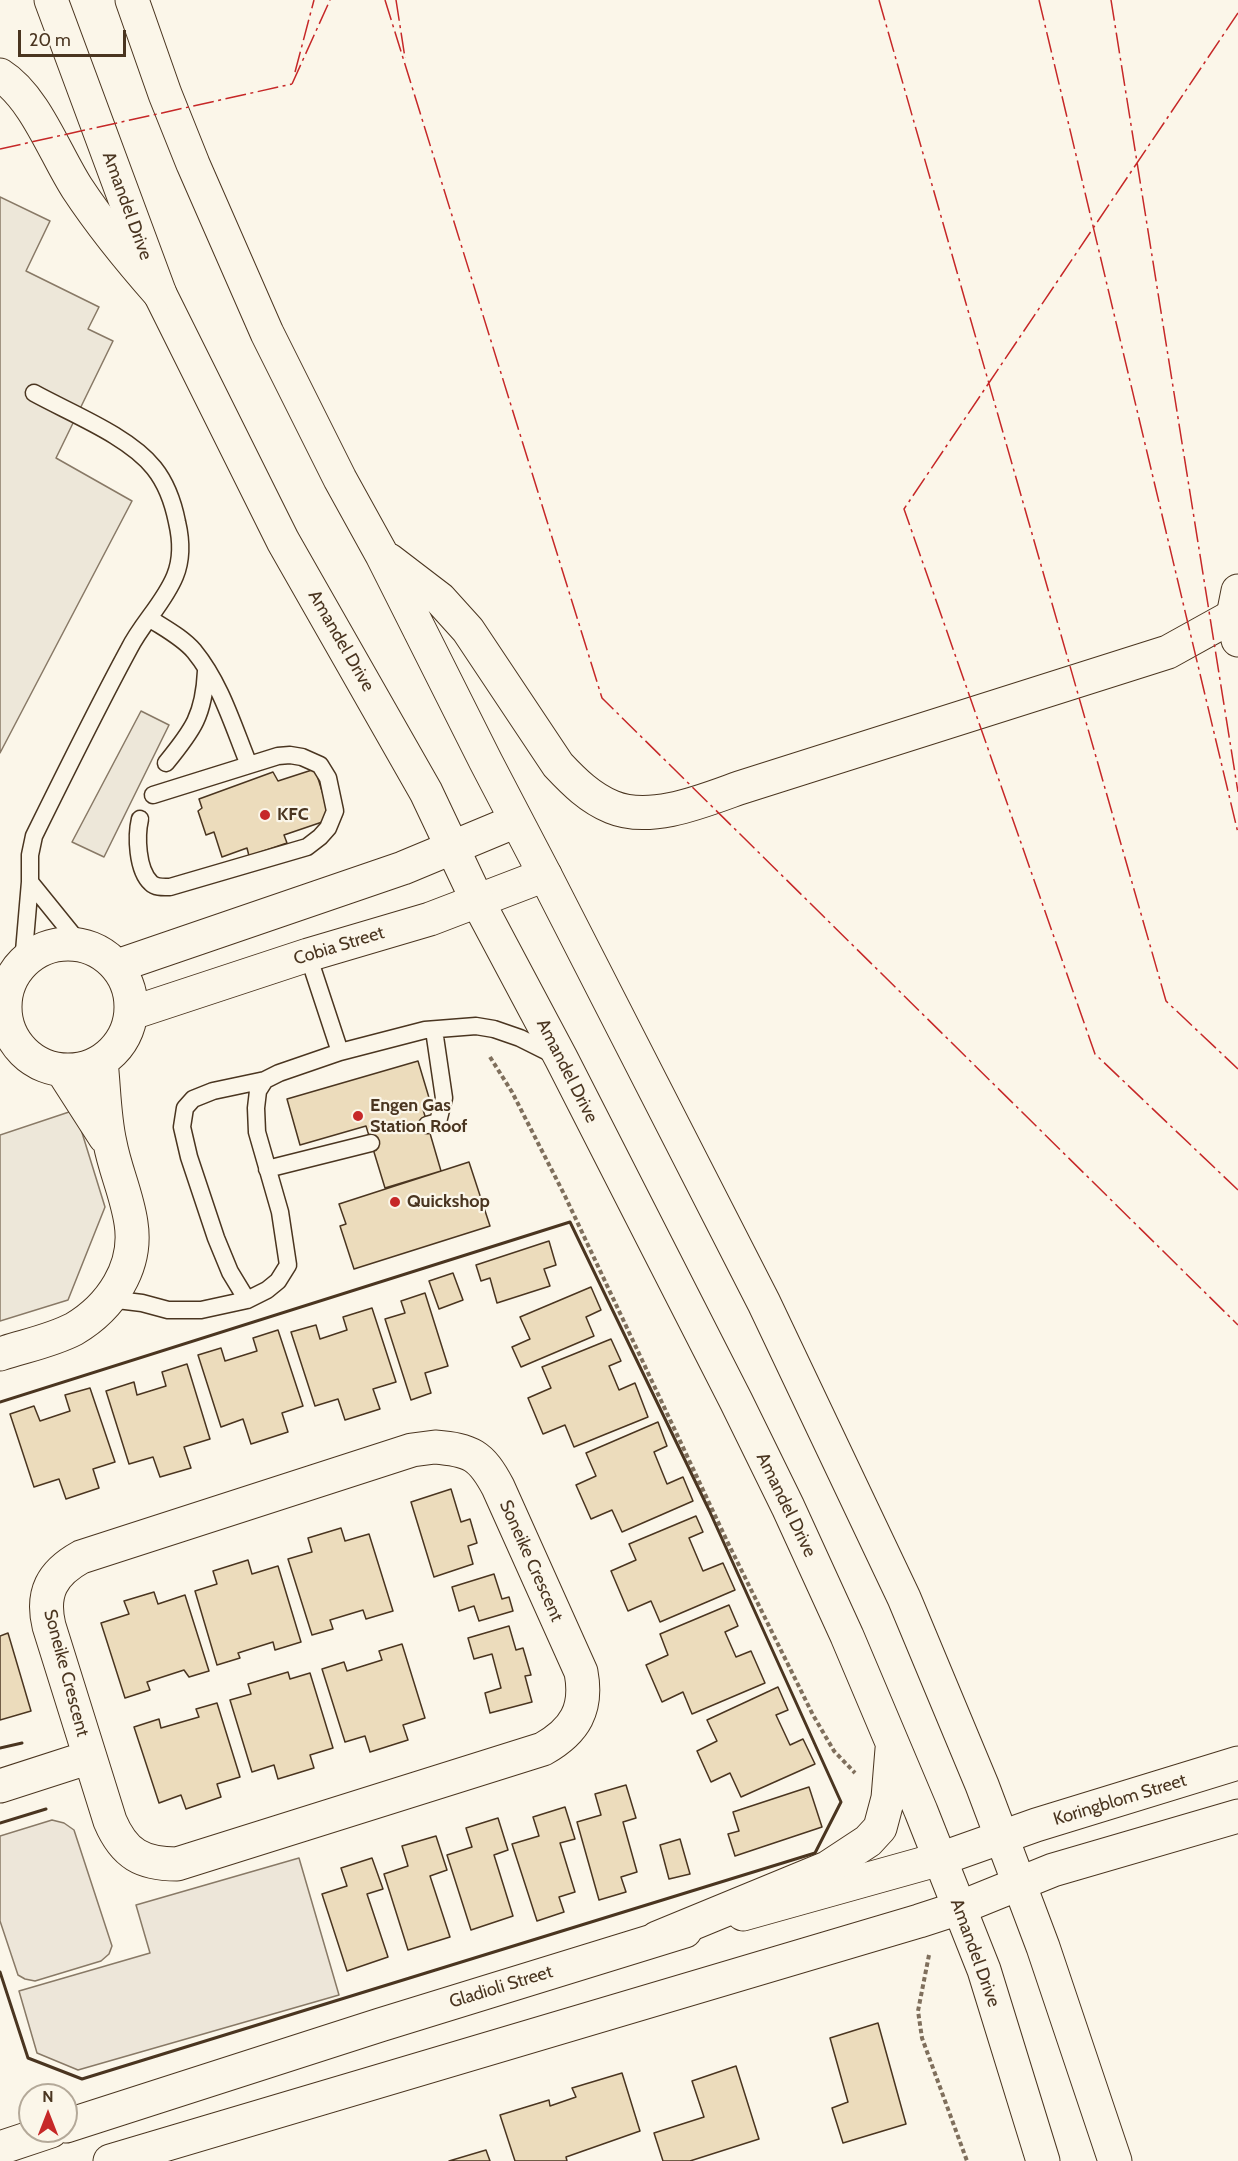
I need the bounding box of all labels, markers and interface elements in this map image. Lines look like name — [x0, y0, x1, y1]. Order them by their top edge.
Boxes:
scale bar — [21, 18, 129, 56]
text: 20 m — [29, 29, 71, 51]
street label: Amandel Drive — [97, 149, 157, 263]
street label: Amandel Drive — [303, 586, 379, 696]
place label: KFC — [277, 804, 309, 826]
marker: KFC — [258, 808, 272, 822]
street label: Cobia Street — [291, 922, 387, 970]
street label: Amandel Drive — [532, 1016, 602, 1126]
place label: Engen Gas Station Roof — [370, 1095, 467, 1138]
marker: Engen Gas Station Roof — [351, 1109, 365, 1123]
place label: Quickshop — [407, 1191, 490, 1213]
marker: Quickshop — [388, 1195, 402, 1209]
street label: Amandel Drive — [751, 1449, 821, 1561]
street label: Soneike Crescent — [495, 1497, 567, 1625]
street label: Soneike Crescent — [39, 1607, 93, 1739]
street label: Koringblom Street — [1051, 1769, 1189, 1831]
street label: Amandel Drive — [945, 1896, 1005, 2010]
street label: Gladioli Street — [447, 1961, 555, 2013]
north arrow — [18, 2083, 78, 2143]
text: N — [42, 2087, 54, 2106]

